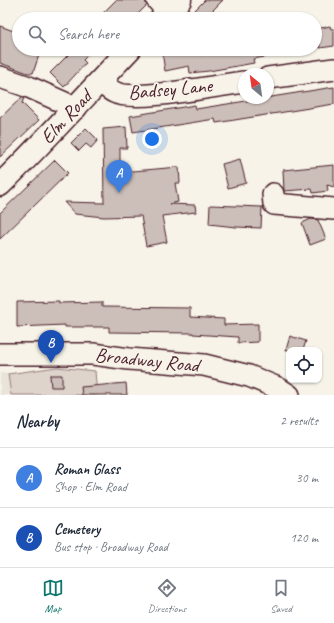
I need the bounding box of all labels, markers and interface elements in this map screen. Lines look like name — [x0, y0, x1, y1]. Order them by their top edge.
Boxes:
search box — [12, 12, 322, 56]
icon: search — [26, 23, 48, 45]
text: Search here — [58, 25, 119, 44]
north arrow — [238, 68, 274, 104]
street label: Badsey Lane — [127, 73, 215, 105]
street label: Elm Road — [35, 83, 99, 149]
your location — [142, 129, 162, 149]
pin: A — [106, 160, 132, 193]
pin: B — [38, 330, 64, 363]
street label: Broadway Road — [94, 342, 203, 378]
map controls — [286, 347, 322, 383]
button: locate — [286, 347, 322, 383]
text: Nearby — [16, 411, 59, 432]
text: 2 results — [280, 413, 318, 429]
text: Roman Glass — [54, 460, 120, 479]
text: A — [26, 470, 32, 486]
text: 30 m — [296, 470, 318, 486]
text: Shop · Elm Road — [54, 479, 127, 495]
text: Cemetery — [54, 520, 100, 539]
text: B — [26, 530, 32, 546]
text: 120 m — [290, 530, 318, 546]
text: Bus stop · Broadway Road — [54, 539, 168, 555]
tab: Map — [42, 577, 64, 615]
tab: Directions — [148, 577, 186, 615]
tab: Saved — [270, 577, 292, 615]

